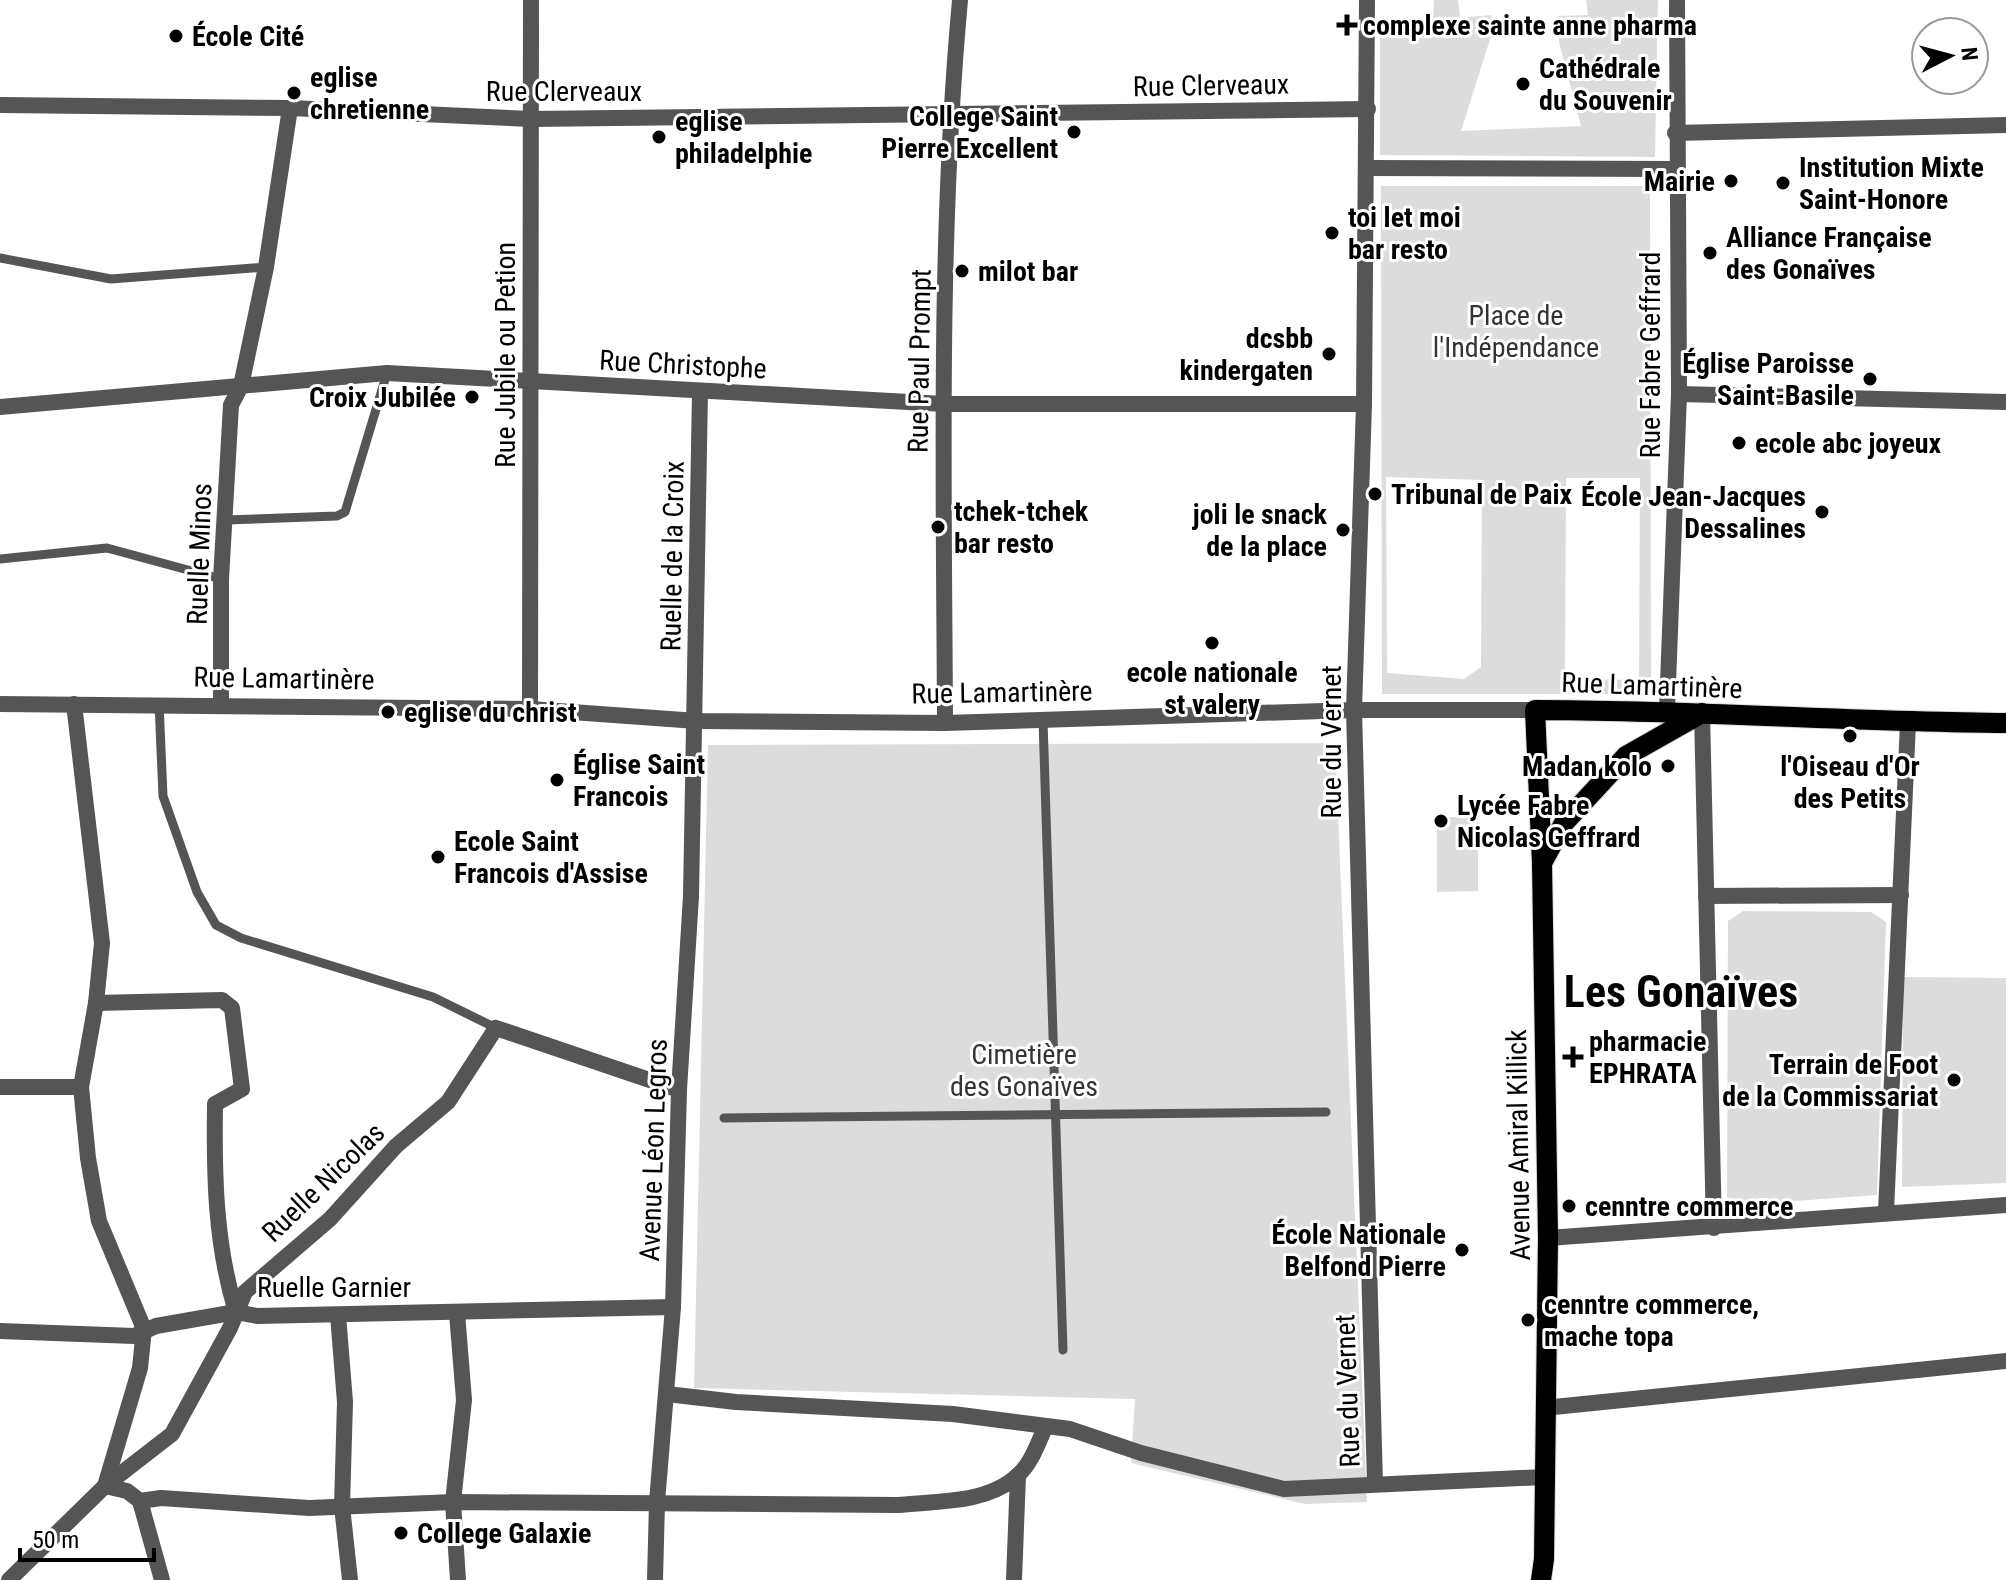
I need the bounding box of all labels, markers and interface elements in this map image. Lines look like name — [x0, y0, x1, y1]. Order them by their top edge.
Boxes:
place label: complexe sainte anne pharma — [1363, 9, 1697, 42]
marker: complexe sainte anne pharma — [1338, 16, 1356, 34]
north arrow — [1910, 16, 1990, 96]
place label: École Cité — [192, 20, 304, 53]
marker: École Cité — [167, 27, 185, 45]
text: N — [1956, 46, 1983, 62]
place label: Cathédrale du Souvenir — [1539, 52, 1672, 117]
place label: eglise chretienne — [310, 61, 429, 126]
street label: Rue Clerveaux — [1133, 68, 1289, 103]
street label: Rue Clerveaux — [486, 75, 642, 108]
marker: Cathédrale du Souvenir — [1514, 75, 1532, 93]
marker: eglise chretienne — [285, 84, 303, 102]
place label: College Saint Pierre Excellent — [881, 100, 1058, 165]
place label: eglise philadelphie — [675, 105, 812, 170]
marker: College Saint Pierre Excellent — [1065, 123, 1083, 141]
marker: eglise philadelphie — [650, 128, 668, 146]
place label: Institution Mixte Saint-Honore — [1799, 151, 1984, 216]
place label: Mairie — [1644, 165, 1715, 198]
marker: Mairie — [1722, 172, 1740, 190]
marker: Institution Mixte Saint-Honore — [1774, 174, 1792, 192]
place label: toi let moi bar resto — [1348, 201, 1461, 266]
place label: Alliance Française des Gonaïves — [1726, 221, 1932, 286]
marker: toi let moi bar resto — [1323, 224, 1341, 242]
street label: Rue Jubile ou Petion — [489, 242, 522, 468]
marker: Alliance Française des Gonaïves — [1701, 244, 1719, 262]
street label: Rue Fabre Geffrard — [1634, 252, 1667, 458]
place label: milot bar — [978, 255, 1078, 288]
marker: milot bar — [953, 262, 971, 280]
street label: Rue Paul Prompt — [901, 269, 938, 453]
park label: Place de l'Indépendance — [1433, 299, 1599, 364]
place label: dcsbb kindergaten — [1179, 322, 1313, 387]
street label: Rue Christophe — [598, 344, 768, 385]
marker: dcsbb kindergaten — [1320, 345, 1338, 363]
place label: Église Paroisse Saint-Basile — [1682, 347, 1854, 412]
marker: Église Paroisse Saint-Basile — [1861, 370, 1879, 388]
place label: Croix Jubilée — [309, 381, 456, 414]
marker: Croix Jubilée — [463, 388, 481, 406]
place label: ecole abc joyeux — [1755, 427, 1942, 460]
marker: ecole abc joyeux — [1730, 434, 1748, 452]
street label: Ruelle de la Croix — [654, 460, 691, 652]
place label: Tribunal de Paix — [1391, 478, 1572, 511]
place label: École Jean-Jacques Dessalines — [1581, 480, 1806, 545]
street label: Ruelle Minos — [181, 483, 218, 625]
marker: Tribunal de Paix — [1366, 485, 1384, 503]
place label: tchek-tchek bar resto — [954, 495, 1089, 560]
place label: joli le snack de la place — [1192, 498, 1328, 563]
marker: École Jean-Jacques Dessalines — [1813, 503, 1831, 521]
marker: tchek-tchek bar resto — [929, 518, 947, 536]
marker: joli le snack de la place — [1334, 521, 1352, 539]
marker: ecole nationale st valery — [1203, 634, 1221, 652]
place label: ecole nationale st valery — [1126, 656, 1298, 721]
street label: Rue Lamartinère — [193, 660, 375, 697]
street label: Rue du Vernet — [1315, 665, 1348, 819]
street label: Rue Lamartinère — [1561, 666, 1743, 705]
street label: Rue Lamartinère — [911, 674, 1093, 711]
place label: eglise du christ — [404, 696, 577, 729]
marker: eglise du christ — [379, 703, 397, 721]
marker: l'Oiseau d'Or des Petits — [1841, 727, 1859, 745]
place label: Église Saint Francois — [573, 748, 705, 813]
place label: Madan kolo — [1522, 750, 1652, 783]
place label: l'Oiseau d'Or des Petits — [1780, 750, 1920, 815]
marker: Madan kolo — [1659, 757, 1677, 775]
marker: Église Saint Francois — [548, 771, 566, 789]
place label: Lycée Fabre Nicolas Geffrard — [1457, 789, 1641, 854]
marker: Lycée Fabre Nicolas Geffrard — [1432, 812, 1450, 830]
place label: Ecole Saint Francois d'Assise — [454, 825, 648, 890]
marker: Ecole Saint Francois d'Assise — [429, 848, 447, 866]
district label: Les Gonaïves — [1564, 966, 1798, 1018]
place label: pharmacie EPHRATA — [1589, 1025, 1706, 1090]
street label: Avenue Amiral Killick — [1500, 1029, 1537, 1261]
street label: Avenue Léon Legros — [633, 1038, 674, 1262]
park label: Cimetière des Gonaïves — [950, 1038, 1098, 1103]
marker: pharmacie EPHRATA — [1564, 1048, 1582, 1066]
place label: Terrain de Foot de la Commissariat — [1722, 1048, 1938, 1113]
marker: Terrain de Foot de la Commissariat — [1945, 1071, 1963, 1089]
street label: Ruelle Nicolas — [255, 1116, 391, 1249]
place label: cenntre commerce — [1585, 1190, 1793, 1223]
marker: cenntre commerce — [1560, 1197, 1578, 1215]
place label: École Nationale Belfond Pierre — [1271, 1218, 1446, 1283]
marker: École Nationale Belfond Pierre — [1453, 1241, 1471, 1259]
street label: Ruelle Garnier — [257, 1271, 411, 1304]
place label: cenntre commerce, mache topa — [1544, 1288, 1759, 1353]
marker: cenntre commerce, mache topa — [1519, 1311, 1537, 1329]
street label: Rue du Vernet — [1328, 1314, 1367, 1468]
scale bar — [20, 1512, 154, 1562]
place label: College Galaxie — [417, 1517, 591, 1550]
marker: College Galaxie — [392, 1524, 410, 1542]
text: 50 m — [32, 1526, 79, 1554]

